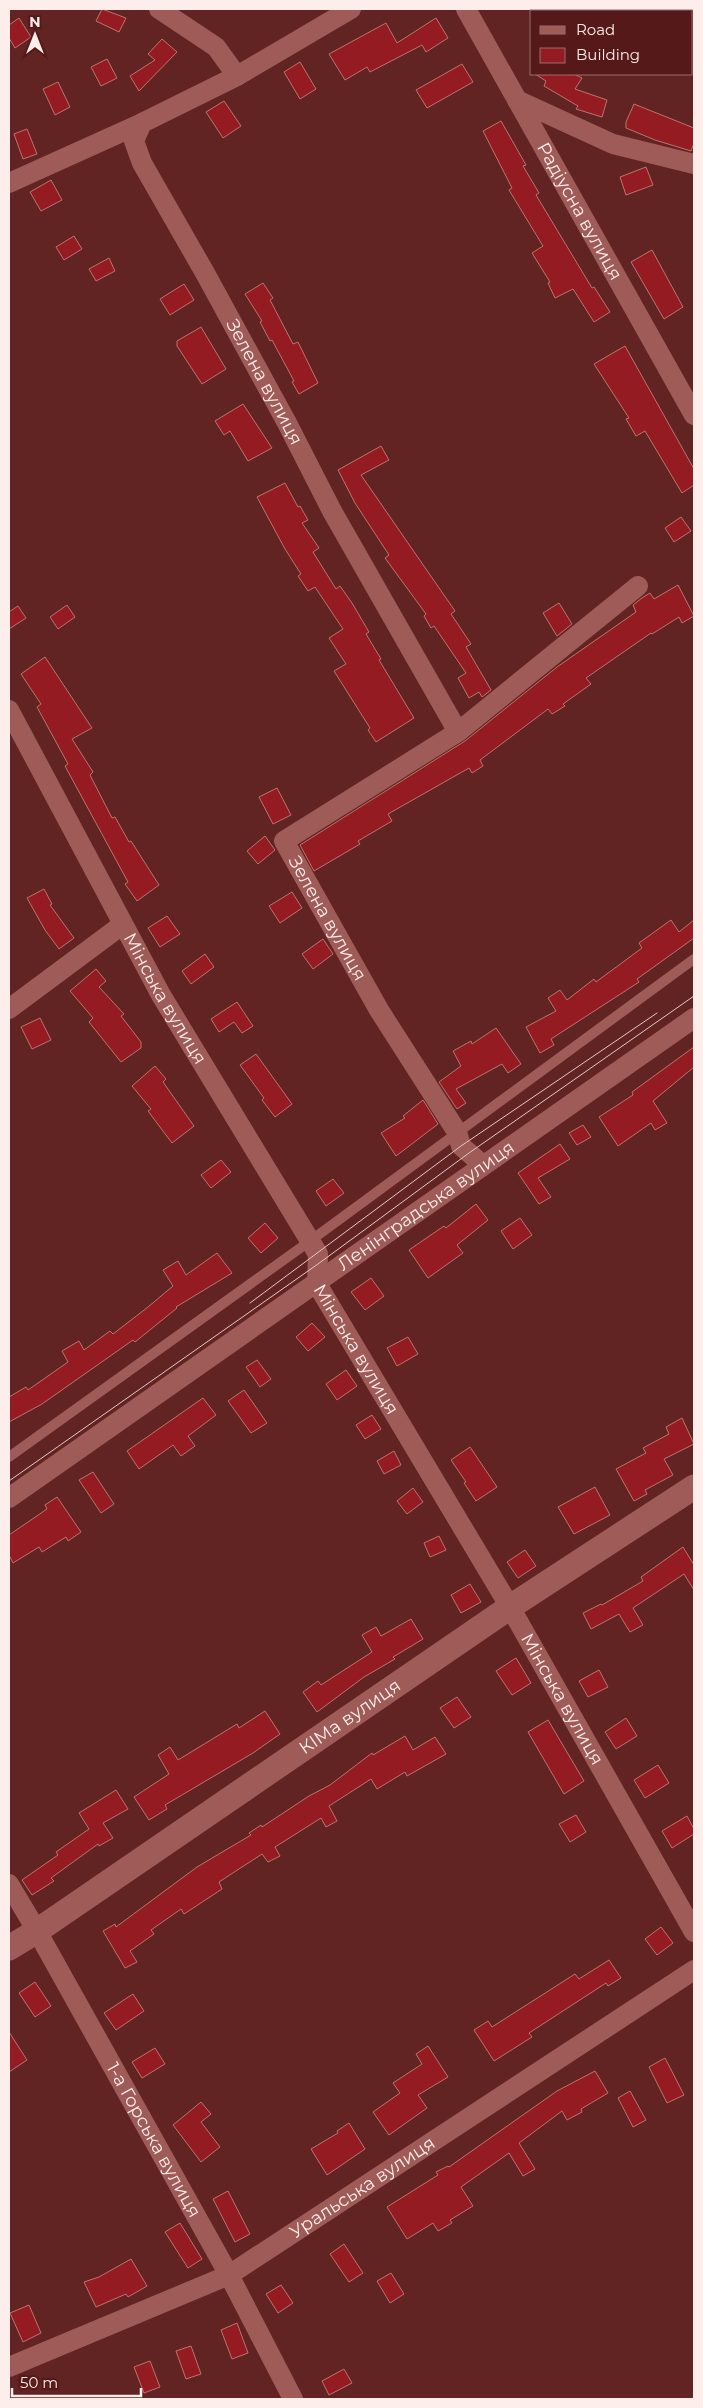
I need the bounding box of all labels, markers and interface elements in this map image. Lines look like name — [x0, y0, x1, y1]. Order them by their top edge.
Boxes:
north arrow — [10, 10, 60, 60]
legend — [530, 10, 693, 75]
text: N — [29, 13, 41, 31]
text: Road — [576, 20, 615, 39]
text: Building — [576, 45, 640, 64]
street label: Радіусна вулиця — [532, 139, 627, 284]
street label: Зелена вулиця — [221, 315, 307, 448]
street label: Зелена вулиця — [284, 852, 371, 985]
street label: Мінська вулиця — [119, 929, 211, 1068]
street label: Ленінградська вулиця — [333, 1136, 519, 1275]
street label: Мінська вулиця — [309, 1280, 403, 1418]
street label: Мінська вулиця — [516, 1629, 608, 1769]
street label: КІМа вулиця — [295, 1674, 405, 1759]
street label: 1-а Горська вулиця — [102, 2059, 206, 2221]
street label: Уральська вулиця — [286, 2132, 439, 2243]
scale bar — [12, 2366, 141, 2398]
text: 50 m — [20, 2373, 58, 2392]

